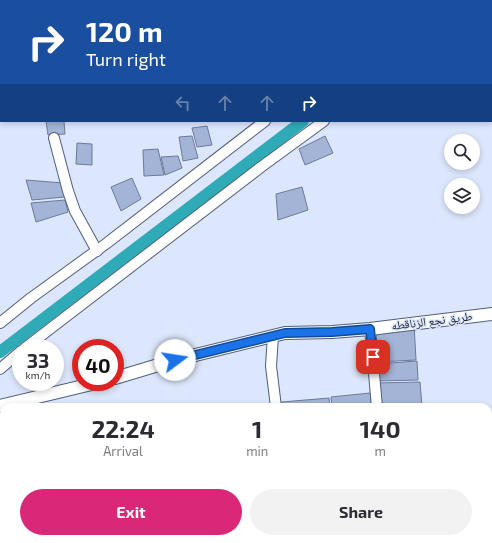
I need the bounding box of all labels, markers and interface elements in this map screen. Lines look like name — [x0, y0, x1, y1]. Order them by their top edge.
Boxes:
text: 120 m — [86, 14, 163, 48]
icon: right — [20, 16, 72, 68]
text: Turn right — [86, 48, 166, 70]
icon: left — [172, 92, 194, 114]
icon: ahead — [214, 92, 236, 114]
icon: ahead — [256, 92, 278, 114]
icon: right — [298, 92, 320, 114]
map controls — [444, 134, 480, 214]
button: search — [444, 134, 480, 170]
button: layers — [444, 178, 480, 214]
street label: طريق نجع الزناقطه — [391, 308, 473, 333]
speed limit sign: 40 — [72, 339, 124, 391]
position arrow — [154, 339, 196, 381]
pin — [356, 340, 390, 374]
icon: arrive — [362, 346, 384, 368]
text: 33 — [27, 348, 49, 372]
text: km/h — [26, 369, 50, 381]
text: 22:24 — [91, 414, 155, 443]
text: 1 — [252, 414, 262, 443]
text: 140 — [360, 414, 401, 443]
text: Arrival — [103, 443, 143, 459]
text: min — [246, 443, 268, 459]
text: m — [374, 443, 386, 459]
button: Exit — [20, 489, 242, 535]
button: Share — [250, 489, 472, 535]

